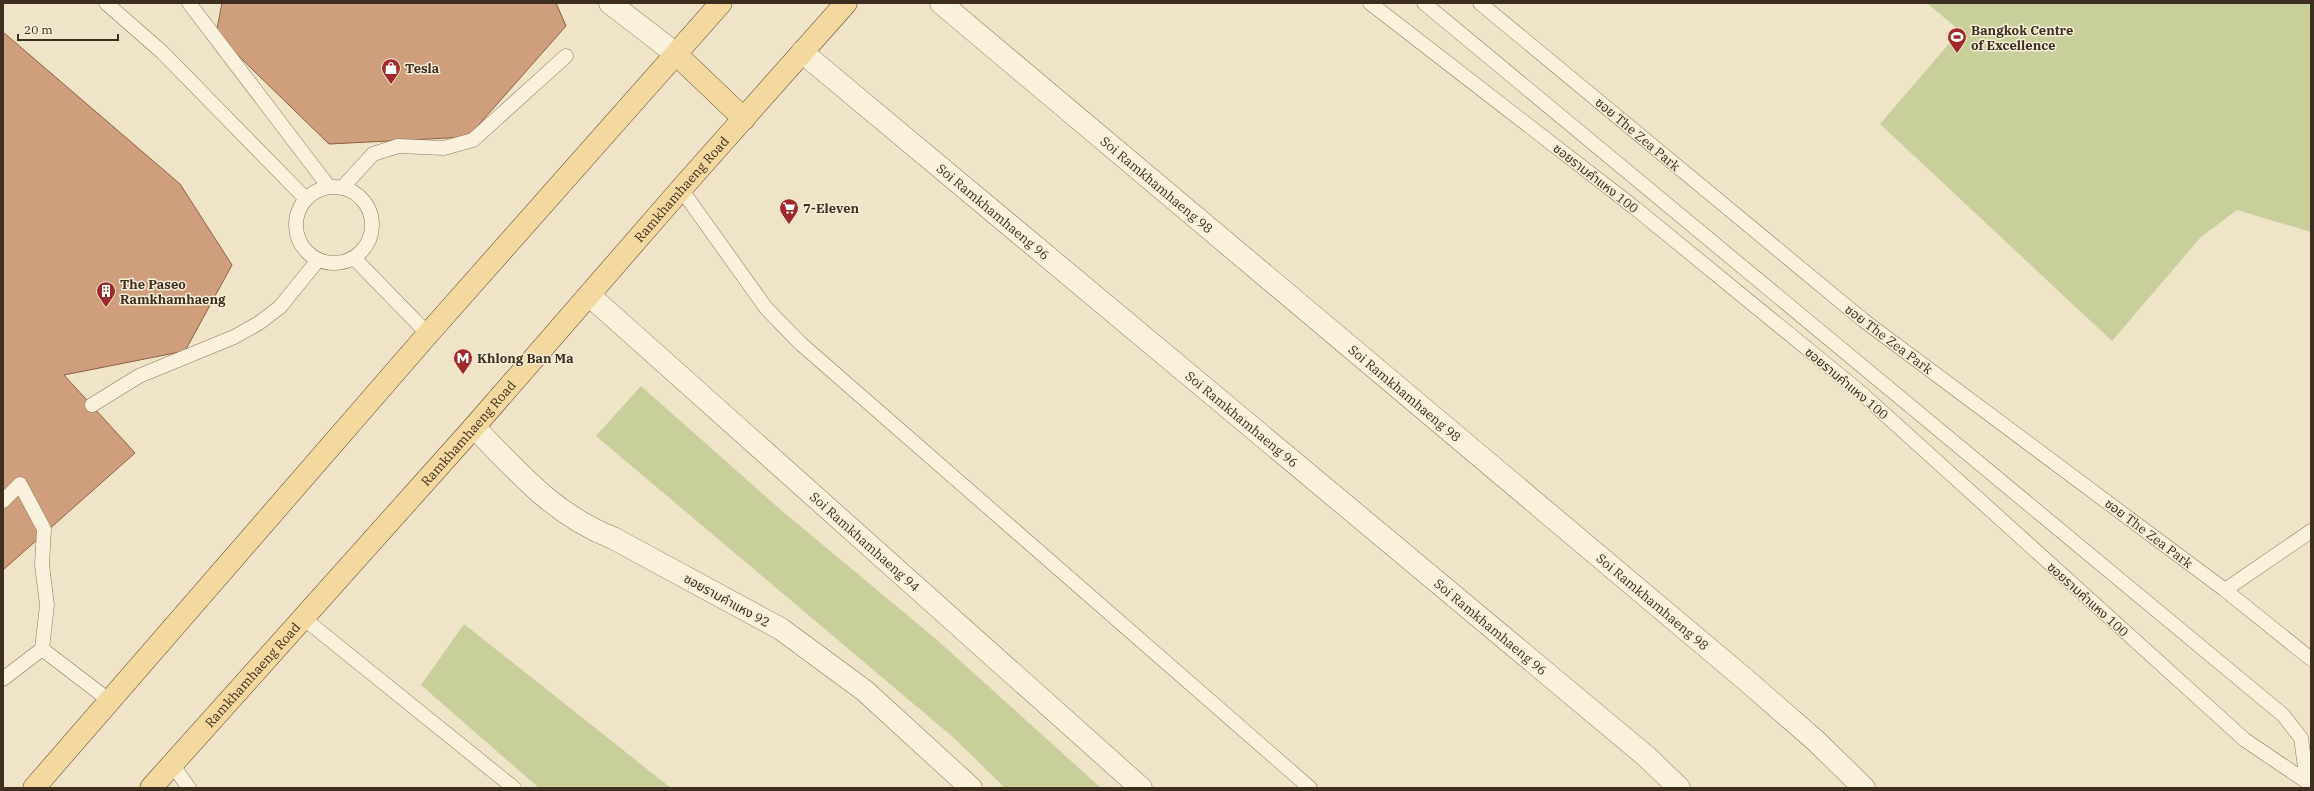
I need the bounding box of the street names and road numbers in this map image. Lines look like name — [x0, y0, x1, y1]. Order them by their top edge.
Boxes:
street label: ซอย The Zea Park — [1592, 94, 1684, 175]
street label: Ramkhamhaeng Road — [631, 133, 733, 246]
street label: Soi Ramkhamhaeng 98 — [1097, 133, 1216, 237]
street label: ซอยรามคำแหง 100 — [1550, 140, 1642, 217]
street label: Soi Ramkhamhaeng 96 — [933, 160, 1053, 264]
street label: ซอย The Zea Park — [1841, 301, 1936, 378]
street label: Soi Ramkhamhaeng 98 — [1345, 341, 1464, 446]
street label: ซอยรามคำแหง 100 — [1801, 344, 1892, 423]
street label: Soi Ramkhamhaeng 96 — [1182, 367, 1302, 471]
street label: Ramkhamhaeng Road — [417, 377, 520, 490]
street label: Soi Ramkhamhaeng 94 — [806, 488, 923, 596]
street label: ซอย The Zea Park — [2101, 495, 2196, 572]
street label: Soi Ramkhamhaeng 98 — [1593, 550, 1712, 654]
street label: ซอยรามคำแหง 100 — [2043, 558, 2132, 641]
street label: ซอยรามคําแหง 92 — [681, 570, 773, 631]
street label: Soi Ramkhamhaeng 96 — [1431, 575, 1550, 679]
street label: Ramkhamhaeng Road — [201, 619, 304, 731]

